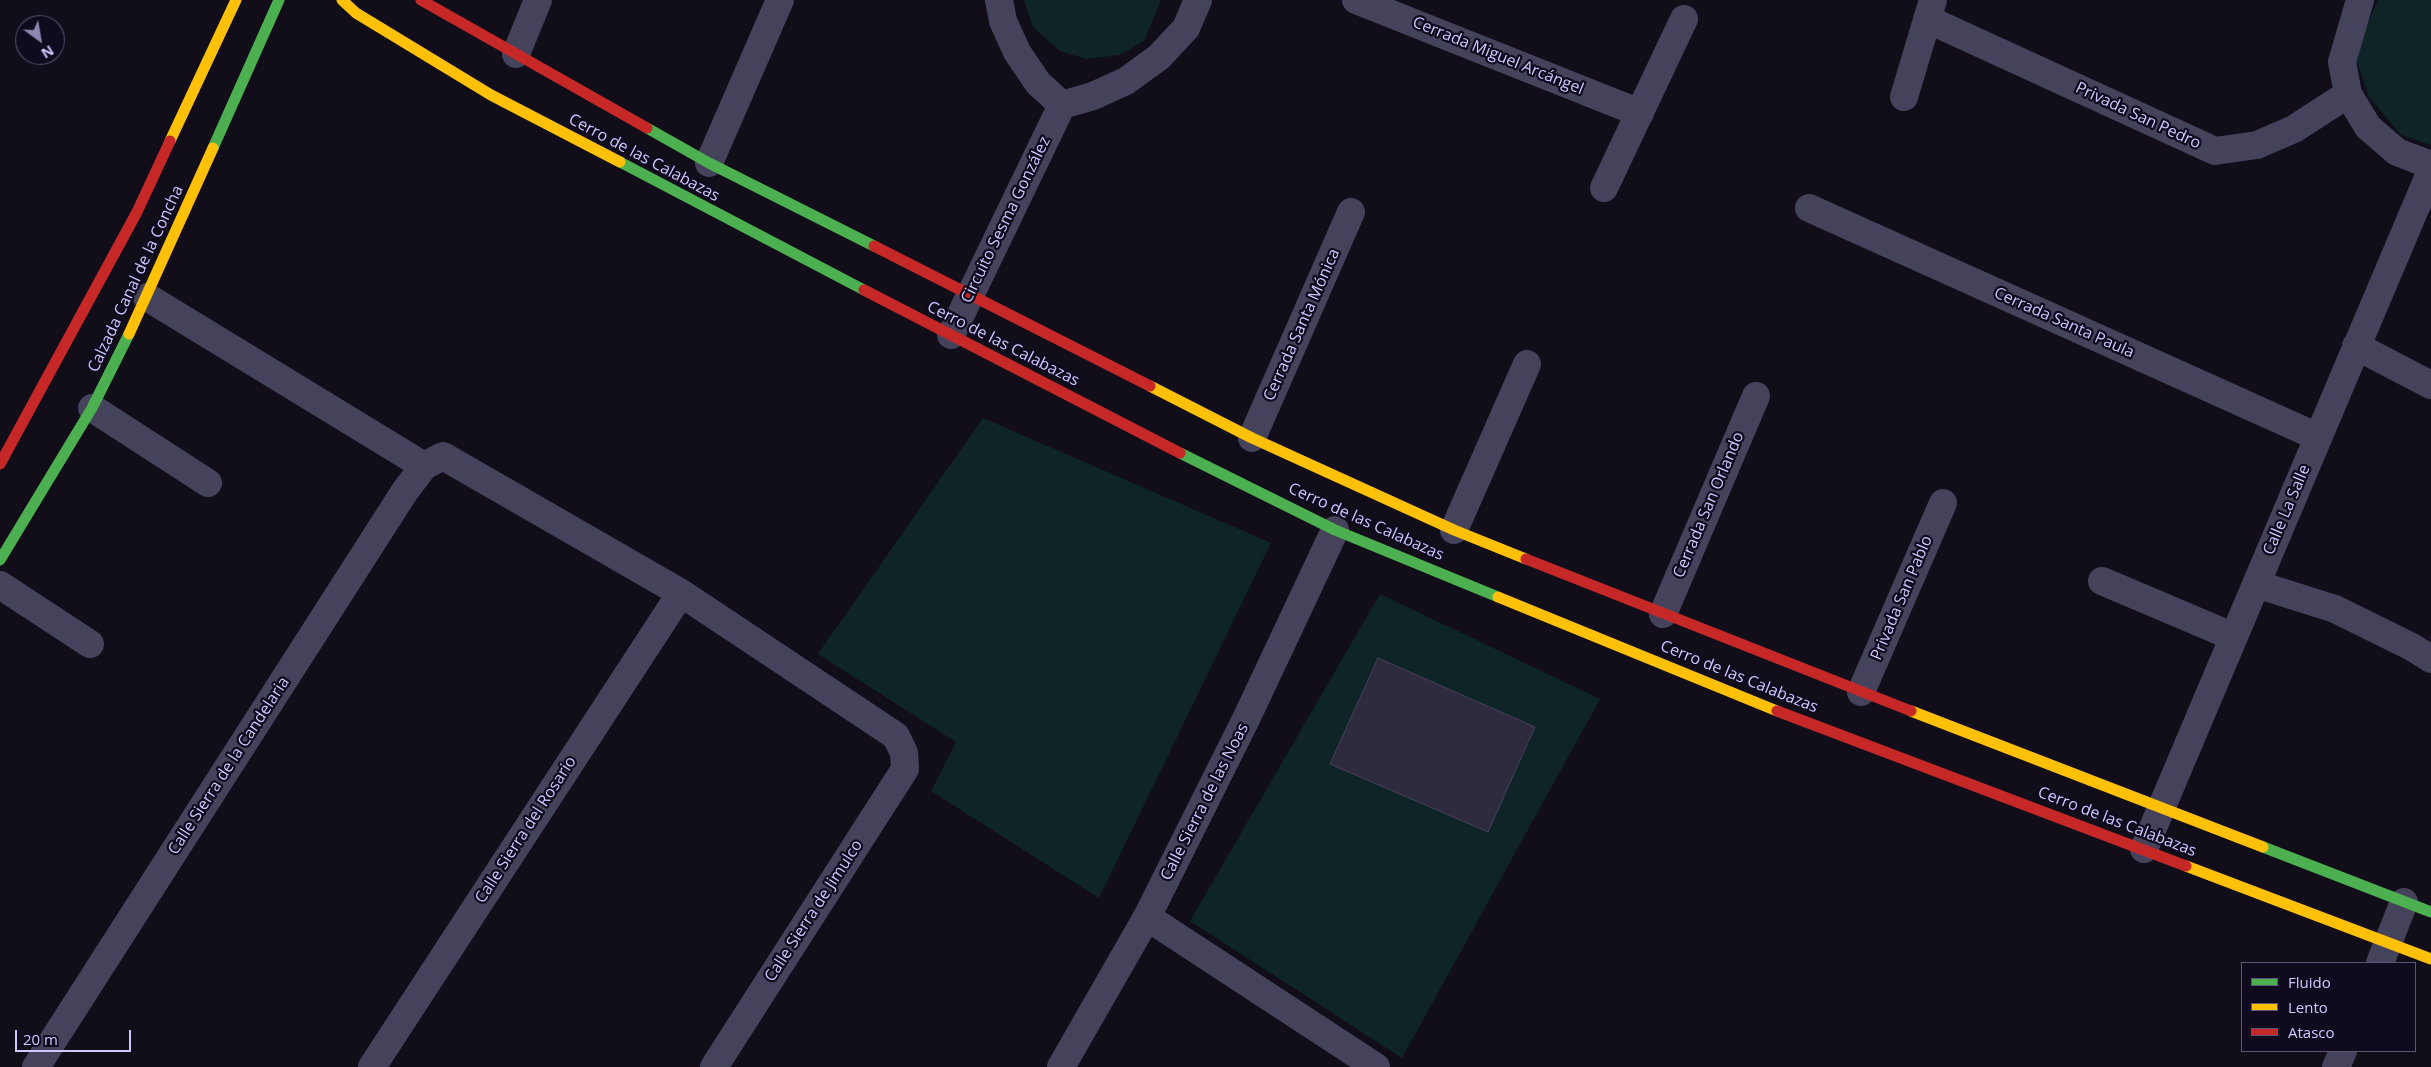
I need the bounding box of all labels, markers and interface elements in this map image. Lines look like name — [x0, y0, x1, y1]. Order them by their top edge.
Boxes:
street label: Cerrada Miguel Arcángel — [1410, 13, 1586, 99]
north arrow — [15, 15, 65, 65]
text: N — [38, 41, 58, 63]
street label: Privada San Pedro — [2072, 79, 2204, 153]
street label: Cerro de las Calabazas — [565, 110, 723, 206]
street label: Circuito Sesma González — [957, 134, 1055, 306]
street label: Calzada Canal de la Concha — [84, 182, 188, 376]
street label: Cerrada Santa Mónica — [1260, 246, 1344, 404]
street label: Cerrada Santa Paula — [1991, 283, 2137, 363]
street label: Cerro de las Calabazas — [924, 297, 1082, 391]
street label: Cerrada San Orlando — [1670, 429, 1748, 581]
street label: Calle La Salle — [2259, 462, 2315, 558]
street label: Cerro de las Calabazas — [1285, 479, 1447, 565]
street label: Privada San Pablo — [1867, 533, 1937, 663]
street label: Cerro de las Calabazas — [1657, 637, 1821, 717]
street label: Calle Sierra de la Candelaria — [164, 674, 294, 858]
street label: Calle Sierra de las Noas — [1157, 720, 1253, 884]
street label: Calle Sierra del Rosario — [471, 753, 581, 907]
street label: Cerro de las Calabazas — [2035, 783, 2199, 861]
street label: Calle Sierra de Jimulco — [761, 836, 867, 986]
legend — [2241, 962, 2416, 1052]
text: Fluido — [2288, 972, 2331, 992]
text: Lento — [2288, 997, 2328, 1017]
scale bar — [18, 1020, 134, 1052]
text: Atasco — [2288, 1022, 2335, 1042]
text: 20 m — [23, 1029, 58, 1049]

